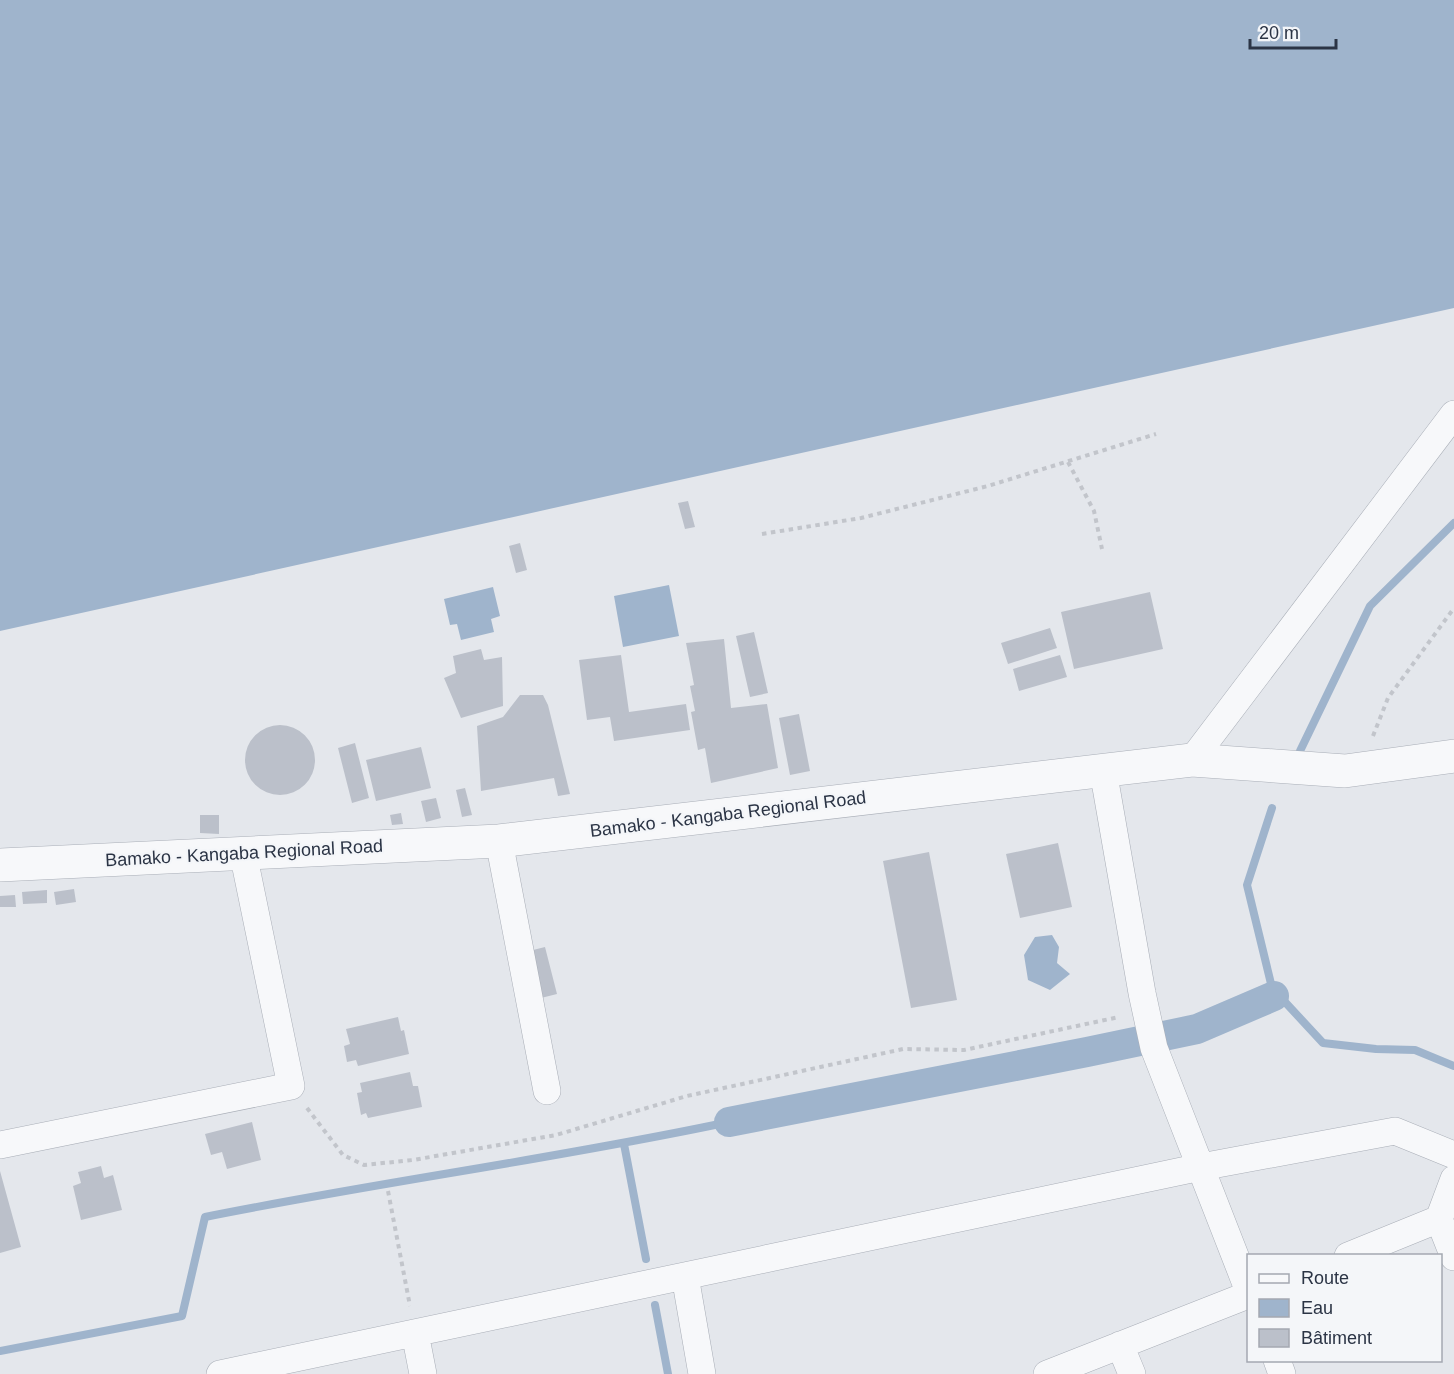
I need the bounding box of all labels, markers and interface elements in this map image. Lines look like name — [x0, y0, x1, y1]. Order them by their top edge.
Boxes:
scale bar — [1250, 12, 1336, 50]
text: 20 m — [1259, 23, 1299, 43]
street label: Bamako - Kangaba Regional Road — [589, 787, 867, 841]
street label: Bamako - Kangaba Regional Road — [105, 836, 383, 870]
legend — [1247, 1254, 1442, 1362]
text: Route — [1301, 1268, 1349, 1288]
text: Eau — [1301, 1298, 1333, 1318]
text: Bâtiment — [1301, 1328, 1372, 1348]

